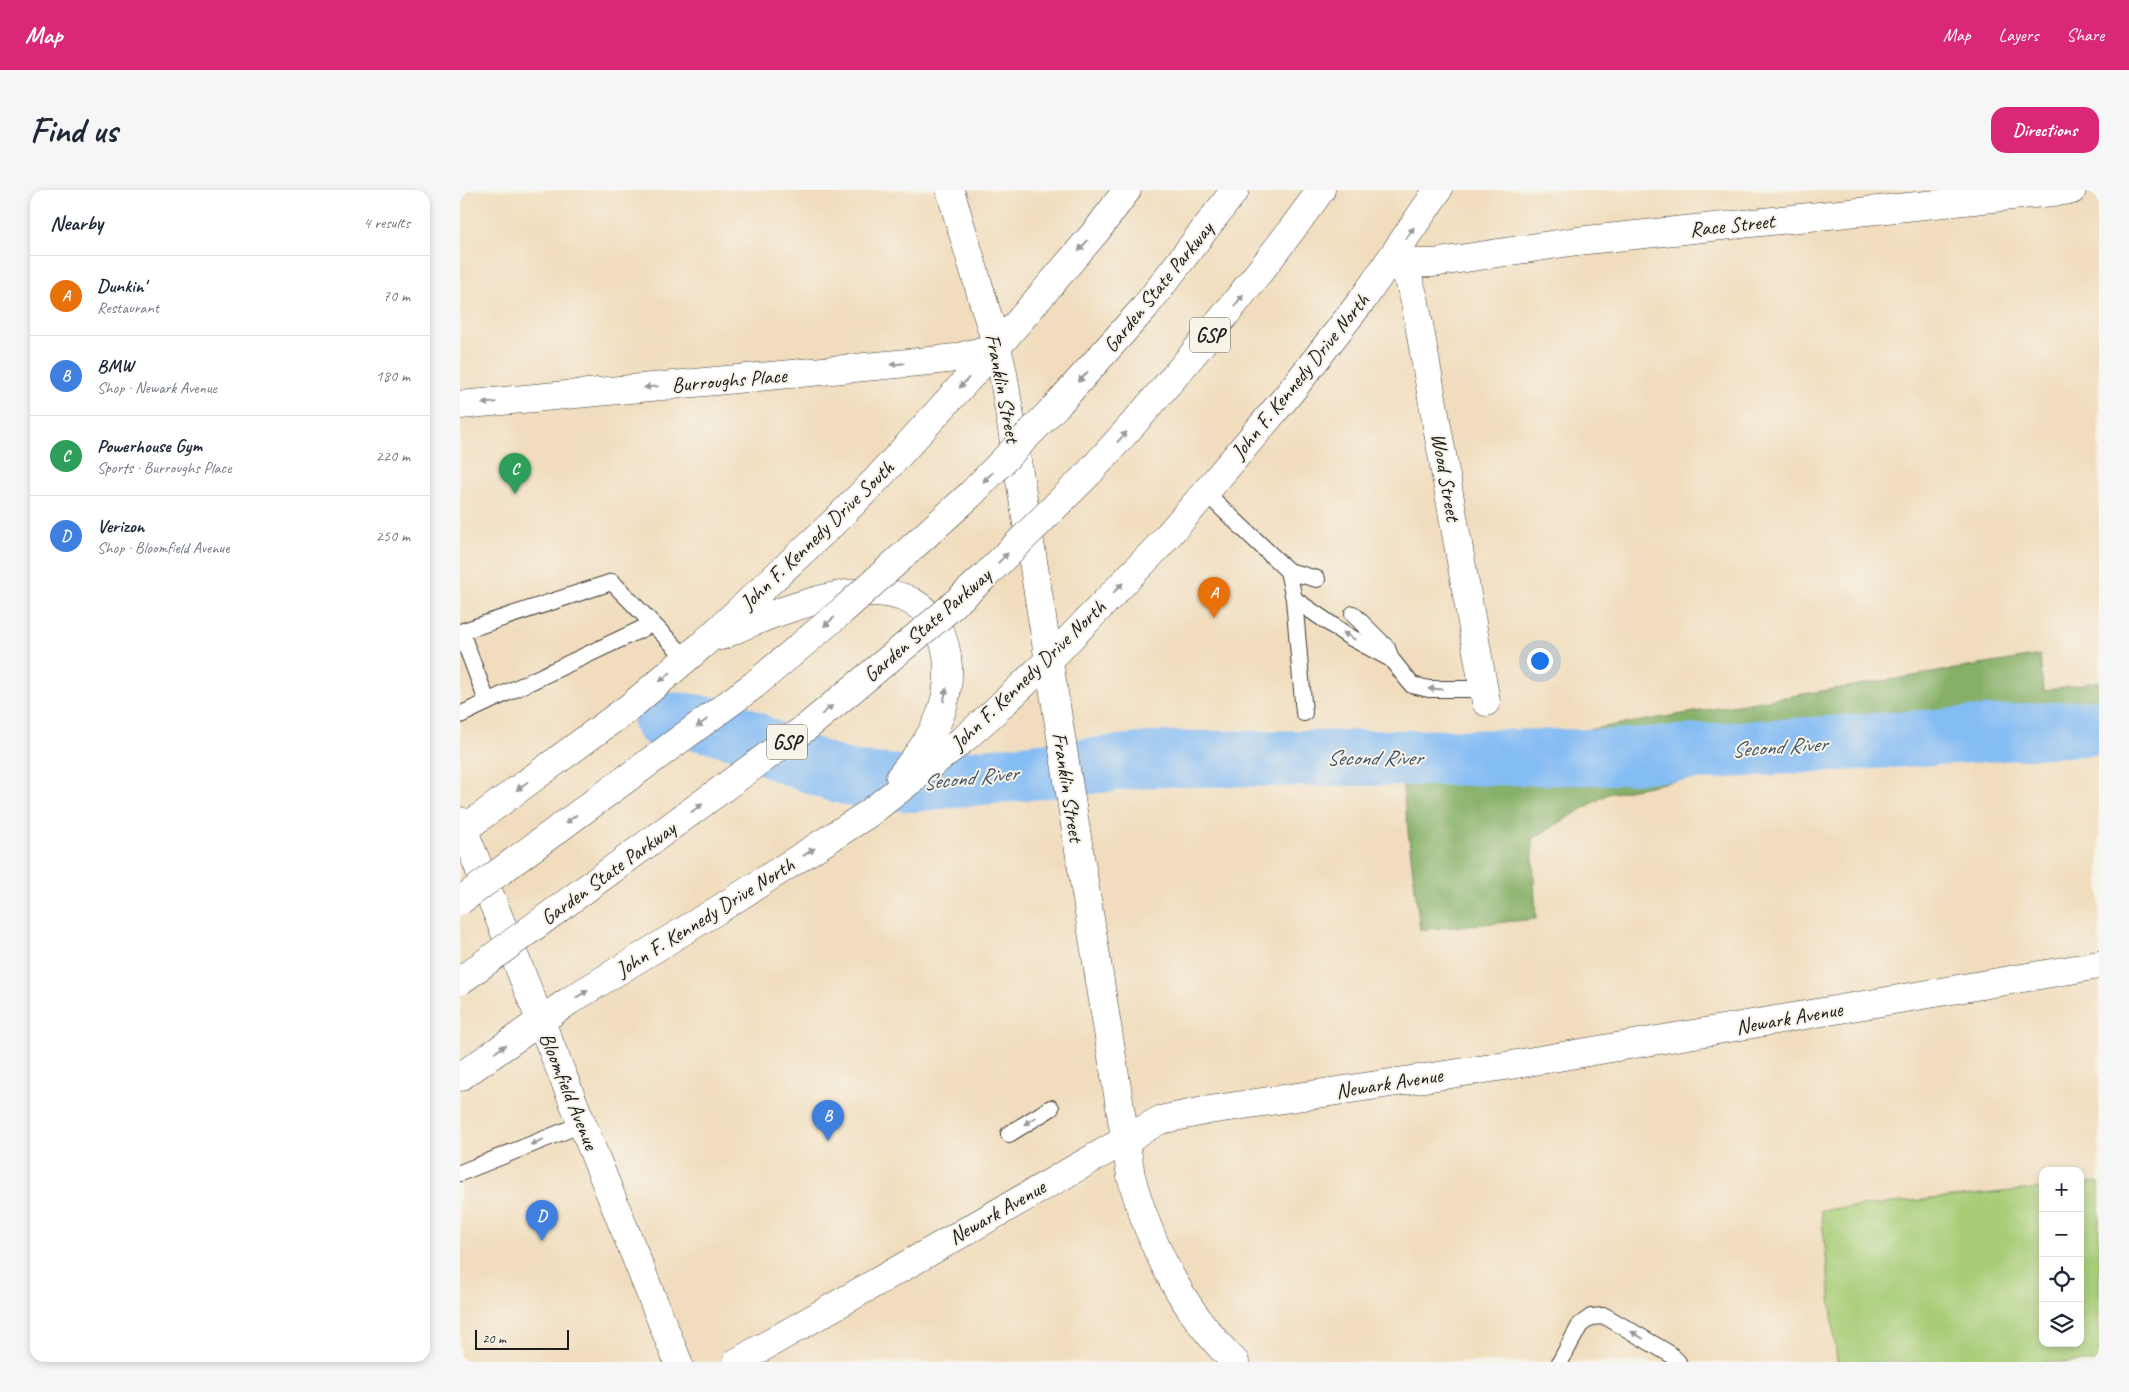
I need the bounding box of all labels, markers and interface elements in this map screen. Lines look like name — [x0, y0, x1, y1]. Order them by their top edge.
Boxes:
text: Map — [25, 20, 62, 50]
text: Map — [1943, 24, 1971, 46]
text: Layers — [1999, 24, 2038, 46]
text: Share — [2066, 24, 2104, 46]
button: Directions — [1991, 107, 2099, 153]
text: Find us — [30, 108, 117, 153]
street label: Race Street — [1688, 207, 1778, 242]
text: Nearby — [50, 210, 103, 236]
text: 4 results — [363, 213, 410, 233]
street label: Garden State Parkway — [1097, 215, 1220, 358]
one-way arrow — [1405, 226, 1415, 240]
one-way arrow — [1078, 239, 1089, 252]
text: Dunkin' — [97, 274, 146, 298]
text: A — [62, 286, 70, 306]
text: 70 m — [383, 286, 410, 306]
street label: John F. Kennedy Drive North — [1225, 288, 1375, 465]
one-way arrow — [1233, 293, 1244, 306]
text: Restaurant — [97, 298, 159, 318]
road number: GSP — [1190, 318, 1230, 352]
street label: Franklin Street — [980, 331, 1027, 447]
text: BMW — [97, 354, 134, 378]
one-way arrow — [889, 360, 905, 368]
street label: Burroughs Place — [670, 362, 789, 398]
text: B — [62, 366, 70, 386]
text: 180 m — [376, 366, 410, 386]
one-way arrow — [1077, 371, 1089, 383]
one-way arrow — [958, 377, 970, 389]
text: Shop · Newark Avenue — [97, 378, 217, 398]
one-way arrow — [643, 384, 659, 392]
one-way arrow — [481, 399, 497, 407]
one-way arrow — [1116, 431, 1128, 443]
street label: Wood Street — [1426, 431, 1467, 525]
text: Powerhouse Gym — [97, 434, 202, 458]
text: C — [62, 446, 70, 466]
text: 220 m — [376, 446, 410, 466]
pin: C — [499, 453, 531, 494]
street label: John F. Kennedy Drive South — [734, 454, 900, 616]
text: Sports · Burroughs Place — [97, 458, 231, 478]
one-way arrow — [982, 471, 994, 483]
text: Verizon — [97, 514, 144, 538]
text: D — [61, 526, 71, 546]
text: 250 m — [376, 526, 410, 546]
text: Shop · Bloomfield Avenue — [97, 538, 229, 558]
one-way arrow — [997, 552, 1009, 564]
street label: Garden State Parkway — [858, 561, 997, 687]
pin: A — [1198, 577, 1230, 618]
one-way arrow — [1112, 582, 1124, 594]
street label: John F. Kennedy Drive North — [944, 594, 1111, 756]
one-way arrow — [823, 616, 835, 627]
one-way arrow — [1342, 631, 1355, 640]
your location — [1527, 648, 1553, 674]
one-way arrow — [659, 671, 672, 682]
one-way arrow — [1426, 685, 1442, 693]
one-way arrow — [942, 687, 950, 703]
one-way arrow — [820, 705, 833, 716]
one-way arrow — [695, 718, 709, 728]
road number: GSP — [767, 724, 807, 760]
street label: Franklin Street — [1047, 730, 1090, 846]
water label: Second River — [1731, 730, 1830, 764]
water label: Second River — [1326, 744, 1425, 772]
water label: Second River — [921, 759, 1022, 797]
one-way arrow — [515, 781, 529, 791]
one-way arrow — [690, 803, 704, 813]
street label: Garden State Parkway — [535, 814, 682, 931]
one-way arrow — [565, 814, 578, 825]
one-way arrow — [802, 848, 816, 857]
street label: John F. Kennedy Drive North — [610, 851, 799, 983]
one-way arrow — [575, 989, 588, 998]
street label: Newark Avenue — [1734, 996, 1845, 1040]
street label: Bloomfield Avenue — [534, 1029, 605, 1154]
one-way arrow — [493, 1044, 507, 1054]
street label: Newark Avenue — [1334, 1062, 1445, 1104]
pin: B — [812, 1100, 844, 1141]
one-way arrow — [1023, 1116, 1036, 1125]
one-way arrow — [529, 1138, 544, 1146]
map controls — [2039, 1167, 2084, 1347]
button: + — [2039, 1167, 2084, 1212]
street label: Newark Avenue — [944, 1173, 1051, 1250]
pin: D — [526, 1200, 558, 1241]
button: − — [2039, 1212, 2084, 1257]
button: locate — [2039, 1257, 2084, 1302]
button: layers — [2039, 1302, 2084, 1347]
scale bar — [475, 1327, 569, 1350]
text: 20 m — [482, 1330, 506, 1347]
one-way arrow — [1631, 1331, 1644, 1340]

